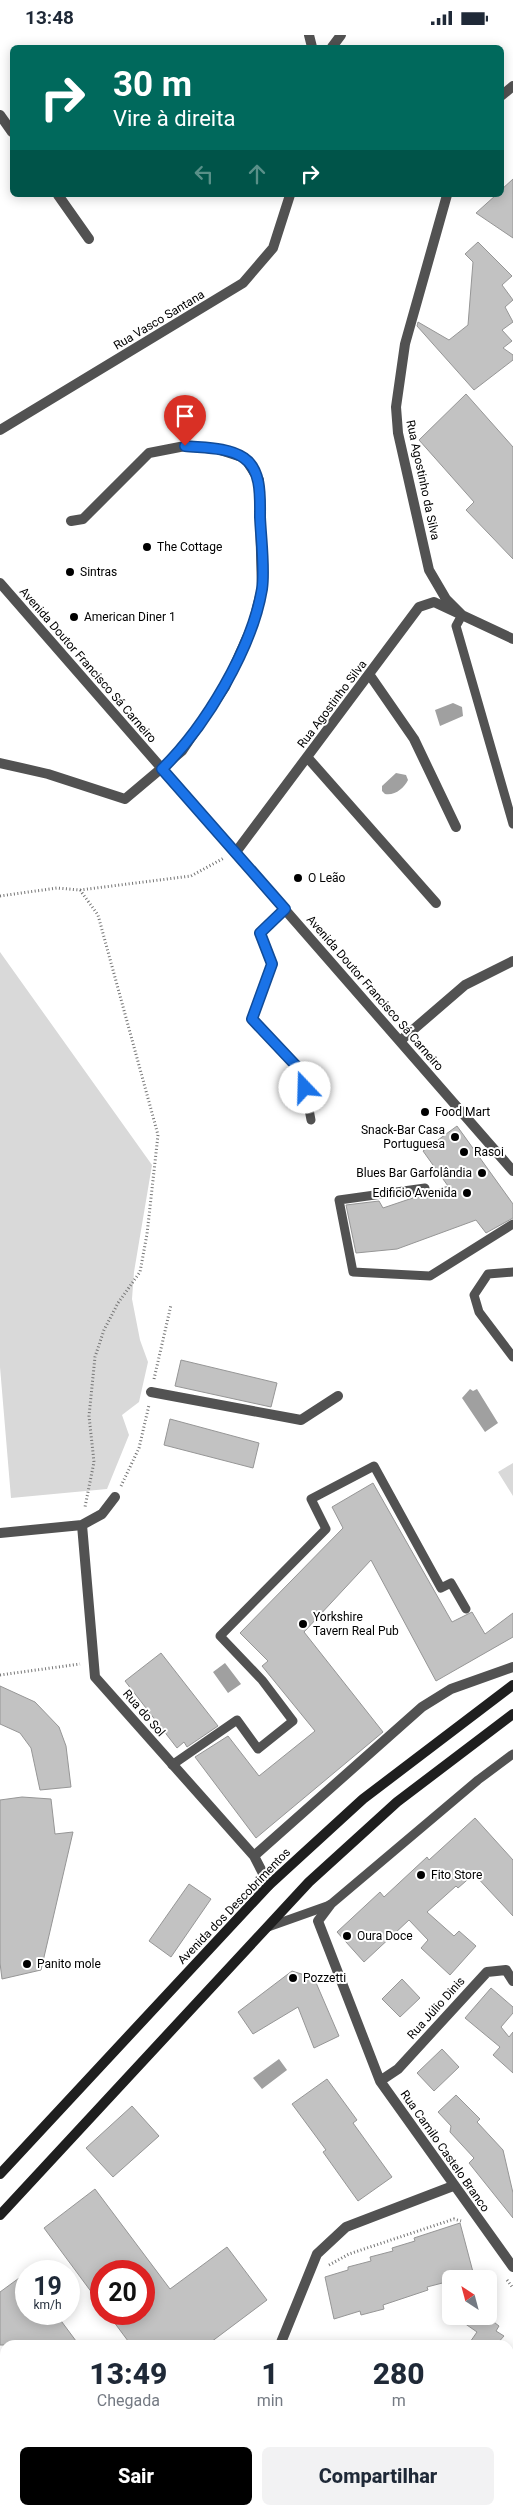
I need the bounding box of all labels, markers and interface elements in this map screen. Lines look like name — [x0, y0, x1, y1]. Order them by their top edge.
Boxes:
text: 13:48 — [25, 6, 74, 29]
text: 30 m — [113, 64, 192, 105]
icon: right — [30, 65, 95, 130]
text: Vire à direita — [113, 106, 235, 131]
icon: left — [190, 160, 218, 188]
icon: ahead — [243, 160, 271, 188]
icon: right — [296, 160, 324, 188]
street label: Rua Vasco Santana — [111, 287, 207, 353]
pin — [164, 395, 206, 446]
icon: arrive — [171, 402, 199, 430]
street label: Rua Agostinho da Silva — [403, 419, 443, 541]
place label: The Cottage — [157, 540, 222, 554]
marker: The Cottage — [141, 541, 153, 553]
place label: Sintras — [80, 565, 117, 579]
marker: Sintras — [64, 566, 76, 578]
street label: Avenida Doutor Francisco Sá Carneiro — [17, 584, 159, 746]
place label: American Diner 1 — [84, 610, 176, 624]
marker: American Diner 1 — [68, 611, 80, 623]
street label: Rua Agostinho Silva — [294, 657, 370, 751]
place label: O Leão — [308, 871, 346, 885]
marker: O Leão — [292, 872, 304, 884]
street label: Avenida Doutor Francisco Sá Carneiro — [304, 912, 446, 1074]
position arrow — [278, 1061, 330, 1113]
place label: Food Mart — [435, 1105, 490, 1119]
marker: Food Mart — [419, 1106, 431, 1118]
place label: Snack-Bar Casa Portuguesa — [361, 1123, 445, 1151]
marker: Snack-Bar Casa Portuguesa — [449, 1131, 461, 1143]
place label: Rasoi — [474, 1145, 504, 1159]
marker: Rasoi — [458, 1146, 470, 1158]
place label: Blues Bar Garfolândia — [356, 1166, 472, 1180]
marker: Blues Bar Garfolândia — [476, 1167, 488, 1179]
place label: Edificio Avenida — [372, 1186, 457, 1200]
marker: Edificio Avenida — [461, 1187, 473, 1199]
place label: Yorkshire Tavern Real Pub — [313, 1610, 399, 1638]
marker: Yorkshire Tavern Real Pub — [297, 1618, 309, 1630]
street label: Rua do Sol — [120, 1687, 168, 1739]
street label: Avenida dos Descobrimentos — [175, 1845, 293, 1967]
place label: Fito Store — [431, 1868, 482, 1882]
marker: Fito Store — [415, 1869, 427, 1881]
place label: Oura Doce — [357, 1929, 413, 1943]
marker: Oura Doce — [341, 1930, 353, 1942]
place label: Panito mole — [37, 1957, 101, 1971]
marker: Panito mole — [21, 1958, 33, 1970]
place label: Pozzetti — [303, 1971, 346, 1985]
marker: Pozzetti — [287, 1972, 299, 1984]
street label: Rua Júlio Dinis — [404, 1974, 468, 2042]
street label: Rua Camilo Castelo Branco — [398, 2088, 492, 2215]
speed limit sign: 20 — [90, 2260, 155, 2325]
north arrow — [442, 2270, 498, 2325]
map controls — [442, 2270, 497, 2325]
text: 19 — [33, 2272, 62, 2301]
text: km/h — [33, 2298, 62, 2312]
text: 13:49 — [89, 2356, 167, 2391]
text: 1 — [261, 2356, 279, 2391]
text: 280 — [373, 2356, 425, 2391]
text: Chegada — [97, 2391, 160, 2410]
text: min — [257, 2391, 283, 2410]
text: m — [392, 2391, 406, 2410]
button: Sair — [20, 2447, 252, 2505]
button: Compartilhar — [262, 2447, 494, 2505]

